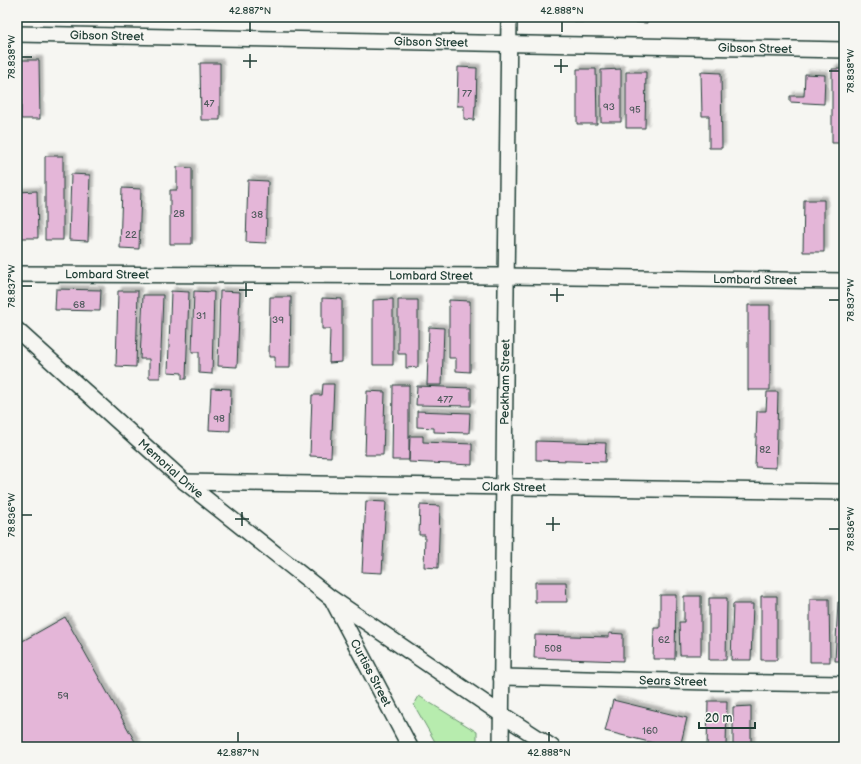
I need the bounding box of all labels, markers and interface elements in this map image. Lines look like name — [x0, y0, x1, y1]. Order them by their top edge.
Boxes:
text: 42.887°N — [229, 5, 271, 17]
text: 42.888°N — [540, 5, 584, 17]
street label: Gibson Street — [70, 28, 145, 44]
street label: Gibson Street — [394, 34, 468, 51]
text: 78.838°W — [6, 35, 18, 79]
street label: Gibson Street — [718, 41, 792, 57]
text: 78.838°W — [845, 49, 857, 93]
house number: 77 — [462, 88, 472, 100]
house number: 47 — [203, 98, 215, 110]
house number: 93 — [603, 101, 615, 113]
house number: 95 — [629, 104, 641, 116]
house number: 28 — [173, 208, 185, 220]
house number: 38 — [251, 209, 263, 221]
house number: 22 — [125, 229, 137, 241]
text: 78.837°W — [6, 264, 18, 308]
street label: Lombard Street — [65, 267, 149, 283]
street label: Lombard Street — [389, 269, 473, 284]
street label: Lombard Street — [713, 272, 797, 288]
text: 78.837°W — [845, 278, 857, 322]
house number: 68 — [73, 299, 85, 311]
house number: 31 — [196, 310, 206, 322]
house number: 39 — [272, 314, 284, 326]
street label: Peckham Street — [498, 339, 513, 425]
house number: 477 — [437, 394, 453, 406]
house number: 98 — [213, 413, 225, 425]
street label: Memorial Drive — [135, 436, 206, 502]
house number: 82 — [759, 444, 771, 456]
street label: Clark Street — [482, 480, 546, 495]
text: 78.836°W — [6, 493, 18, 537]
text: 78.836°W — [845, 507, 857, 551]
house number: 62 — [658, 634, 670, 646]
street label: Curtiss Street — [346, 637, 394, 709]
house number: 508 — [544, 643, 562, 655]
street label: Sears Street — [639, 673, 707, 690]
house number: 59 — [57, 690, 69, 702]
scale bar — [699, 704, 755, 730]
text: 20 m — [705, 711, 732, 726]
house number: 160 — [642, 725, 658, 737]
text: 42.887°N — [217, 747, 259, 759]
text: 42.888°N — [527, 747, 571, 759]

